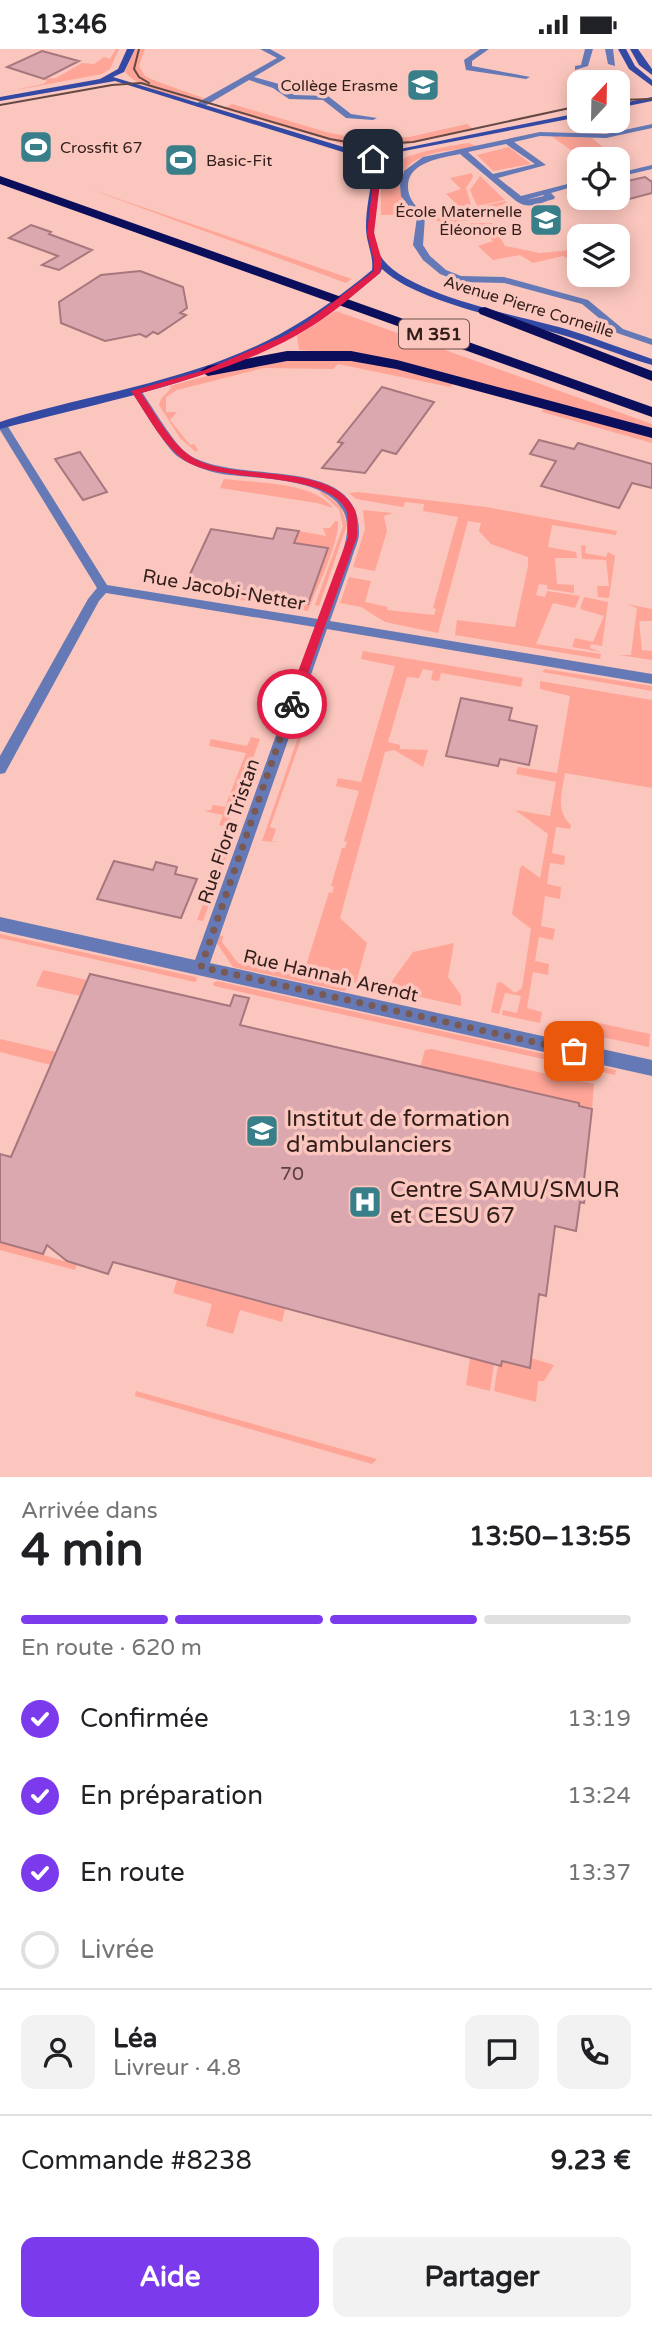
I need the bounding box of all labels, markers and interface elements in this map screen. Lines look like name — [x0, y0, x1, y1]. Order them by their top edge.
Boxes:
text: 13:46 — [35, 9, 107, 40]
school or university icon: Collège Erasme — [404, 66, 442, 104]
north arrow — [567, 70, 630, 133]
map controls — [567, 70, 630, 287]
place label: Collège Erasme — [280, 76, 398, 96]
sports icon: Crossfit 67 — [17, 128, 55, 166]
pin — [343, 129, 403, 189]
place label: Crossfit 67 — [60, 138, 143, 158]
icon: home — [354, 140, 392, 178]
sports icon: Basic-Fit — [162, 141, 200, 179]
button: locate — [567, 147, 630, 210]
place label: Basic-Fit — [206, 151, 272, 171]
school or university icon: École Maternelle Éléonore B — [527, 201, 565, 239]
place label: École Maternelle Éléonore B — [395, 202, 522, 240]
button: layers — [567, 224, 630, 287]
street label: Avenue Pierre Corneille — [441, 272, 616, 342]
road number: M 351 — [399, 319, 469, 349]
street label: Rue Jacobi-Netter — [141, 565, 307, 615]
courier — [257, 669, 327, 739]
icon: bike — [273, 685, 311, 723]
street label: Rue Flora Tristan — [194, 756, 264, 907]
street label: Rue Hannah Arendt — [241, 945, 420, 1007]
pin — [544, 1021, 604, 1081]
icon: bag — [555, 1032, 593, 1070]
place label: Institut de formation d'ambulanciers — [286, 1105, 510, 1159]
school or university icon: Institut de formation d'ambulanciers — [243, 1112, 281, 1150]
house number: 70 — [280, 1163, 304, 1185]
place label: Centre SAMU/SMUR et CESU 67 — [390, 1176, 620, 1230]
hospital icon: Centre SAMU/SMUR et CESU 67 — [346, 1183, 384, 1221]
text: Arrivée dans — [21, 1497, 158, 1525]
text: 13:50–13:55 — [469, 1521, 631, 1552]
text: 4 min — [21, 1523, 144, 1578]
text: En route · 620 m — [21, 1634, 202, 1662]
icon: check — [21, 1700, 59, 1738]
text: Confirmée — [80, 1703, 209, 1734]
text: 13:19 — [567, 1705, 631, 1733]
icon: check — [21, 1777, 59, 1815]
text: En préparation — [80, 1780, 263, 1811]
text: 13:24 — [567, 1782, 631, 1810]
icon: check — [21, 1854, 59, 1892]
text: En route — [80, 1857, 185, 1888]
text: 13:37 — [567, 1859, 631, 1887]
text: Livrée — [80, 1934, 154, 1965]
button: person — [21, 2015, 95, 2089]
button: chat — [465, 2015, 539, 2089]
button: phone — [557, 2015, 631, 2089]
text: Léa — [113, 2023, 157, 2054]
text: Livreur · 4.8 — [113, 2054, 241, 2082]
text: Commande #8238 — [21, 2145, 252, 2176]
text: 9.23 € — [551, 2145, 631, 2176]
button: Aide — [21, 2237, 319, 2317]
button: Partager — [333, 2237, 631, 2317]

